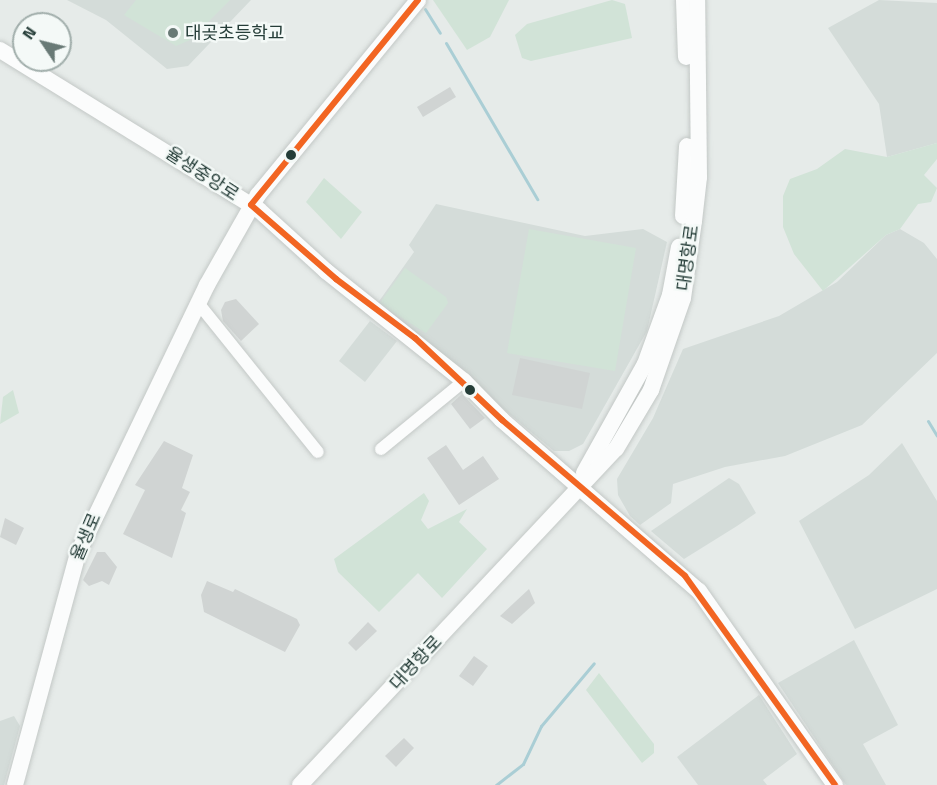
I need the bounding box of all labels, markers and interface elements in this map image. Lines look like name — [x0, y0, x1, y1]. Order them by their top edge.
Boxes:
north arrow — [12, 12, 72, 72]
text: N — [16, 21, 42, 44]
place label: 대곶초등학교 — [185, 22, 284, 44]
marker: 대곶초등학교 — [166, 26, 180, 40]
street label: 율생중앙로 — [161, 142, 243, 206]
unlabelled marker — [285, 149, 297, 161]
street label: 대명항로 — [673, 224, 703, 292]
unlabelled marker — [464, 384, 476, 396]
street label: 율생로 — [66, 510, 106, 564]
street label: 대명항로 — [386, 631, 446, 695]

